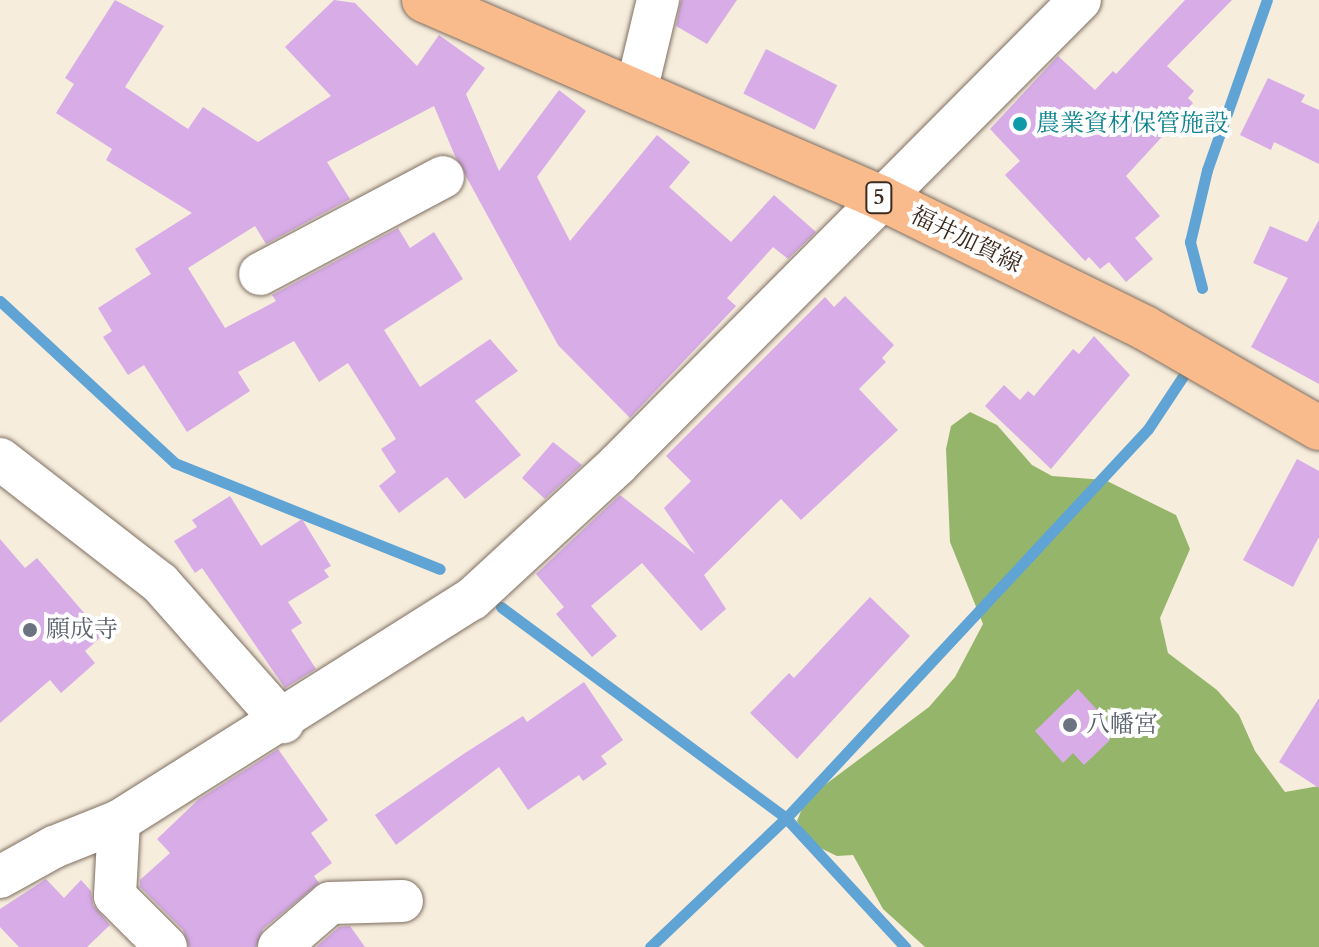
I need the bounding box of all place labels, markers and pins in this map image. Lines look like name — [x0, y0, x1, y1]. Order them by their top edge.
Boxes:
place label: 農業資材保管施設 — [1036, 110, 1228, 138]
marker: 農業資材保管施設 — [1011, 115, 1029, 133]
place label: 願成寺 — [46, 616, 118, 644]
marker: 願成寺 — [21, 621, 39, 639]
place label: 八幡宮 — [1086, 711, 1158, 739]
marker: 八幡宮 — [1061, 716, 1079, 734]

